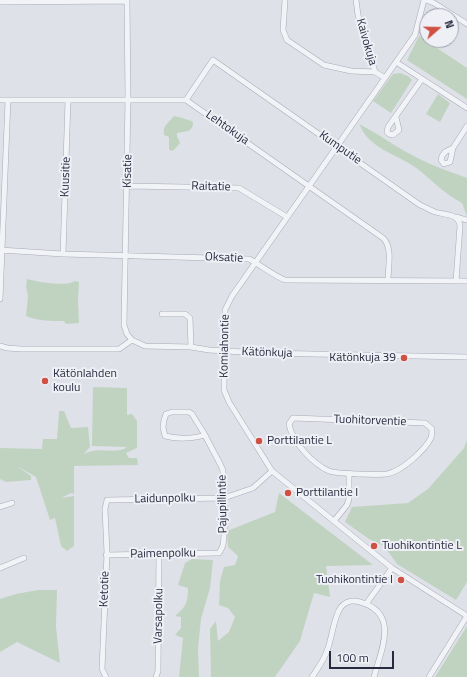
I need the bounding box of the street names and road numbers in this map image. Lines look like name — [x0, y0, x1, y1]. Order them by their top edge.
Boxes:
street label: Kaivokuja — [352, 17, 380, 67]
street label: Lehtokuja — [203, 108, 251, 148]
street label: Kumputie — [316, 128, 364, 168]
street label: Kisatie — [121, 154, 135, 188]
street label: Kuusitie — [58, 156, 74, 198]
street label: Raitatie — [191, 179, 231, 195]
street label: Oksatie — [205, 250, 243, 266]
street label: Komiahontie — [217, 314, 233, 378]
street label: Kätönkuja — [241, 345, 293, 361]
street label: Tuohitorventie — [333, 413, 407, 429]
street label: Pajupillintie — [215, 475, 231, 533]
street label: Laidunpolku — [134, 491, 196, 507]
street label: Paimenpolku — [130, 546, 196, 562]
street label: Ketotie — [97, 571, 113, 607]
street label: Varsapolku — [151, 588, 167, 644]

